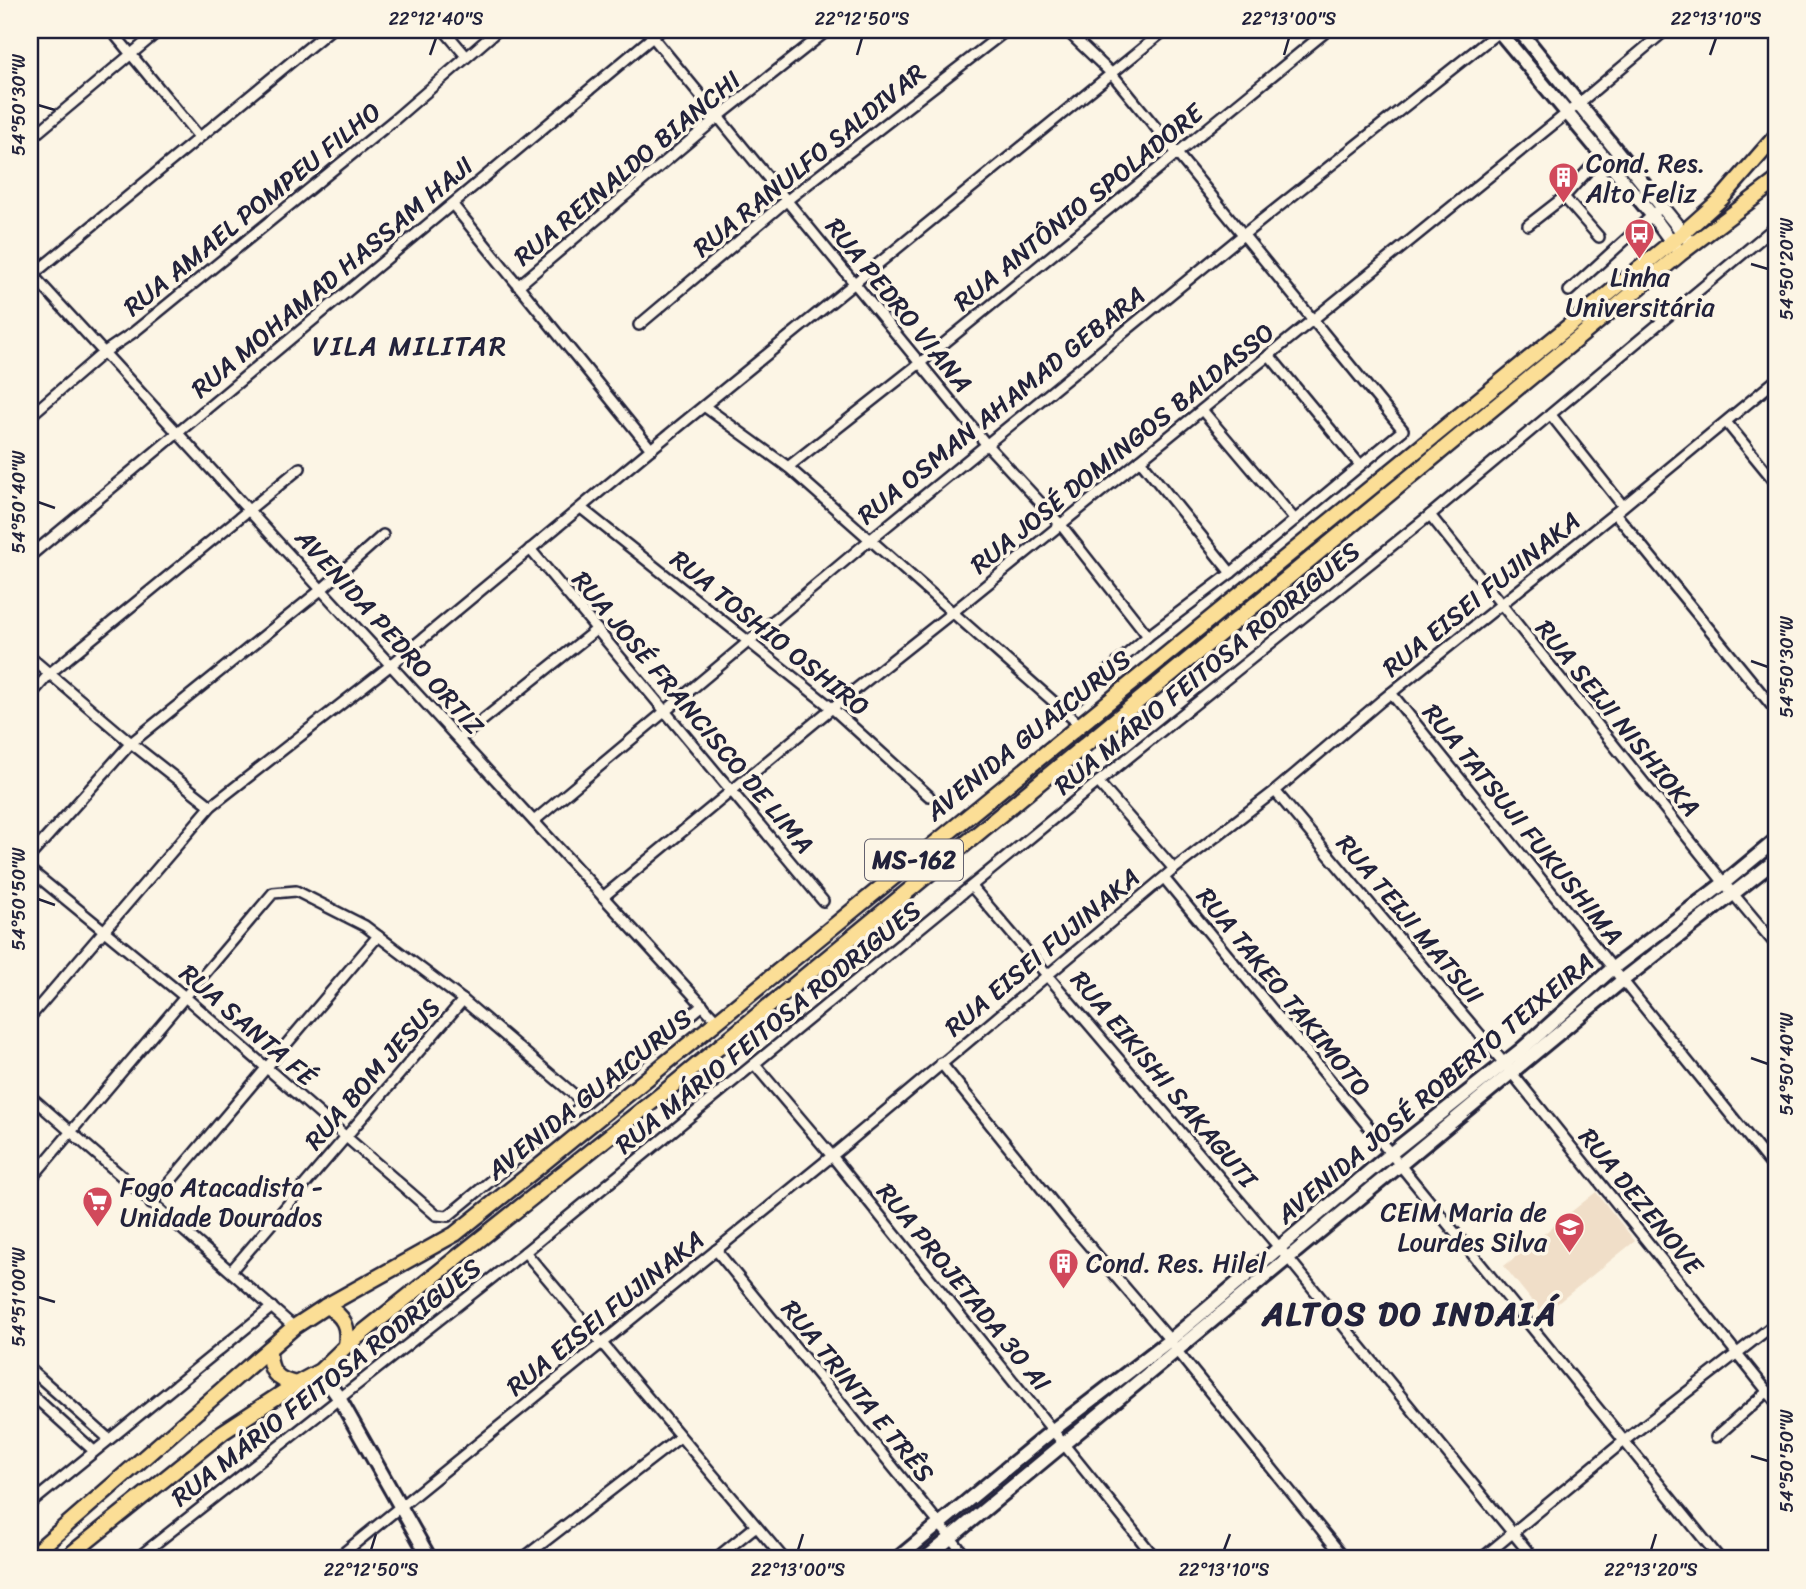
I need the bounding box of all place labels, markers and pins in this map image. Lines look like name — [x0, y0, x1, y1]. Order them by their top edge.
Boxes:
place label: Cond. Res. Alto Feliz — [1585, 140, 1705, 216]
building icon: Cond. Res. Alto Feliz — [1546, 161, 1580, 205]
bus stop icon: Linha Universitária — [1623, 217, 1657, 261]
place label: Linha Universitária — [1566, 254, 1715, 330]
place label: Fogo Atacadista - Unidade Dourados — [120, 1164, 323, 1240]
supermarket icon: Fogo Atacadista - Unidade Dourados — [80, 1185, 114, 1229]
place label: CEIM Maria de Lourdes Silva — [1381, 1189, 1548, 1265]
school or university icon: CEIM Maria de Lourdes Silva — [1553, 1210, 1587, 1254]
place label: Cond. Res. Hilel — [1086, 1240, 1267, 1286]
building icon: Cond. Res. Hilel — [1046, 1246, 1080, 1290]

